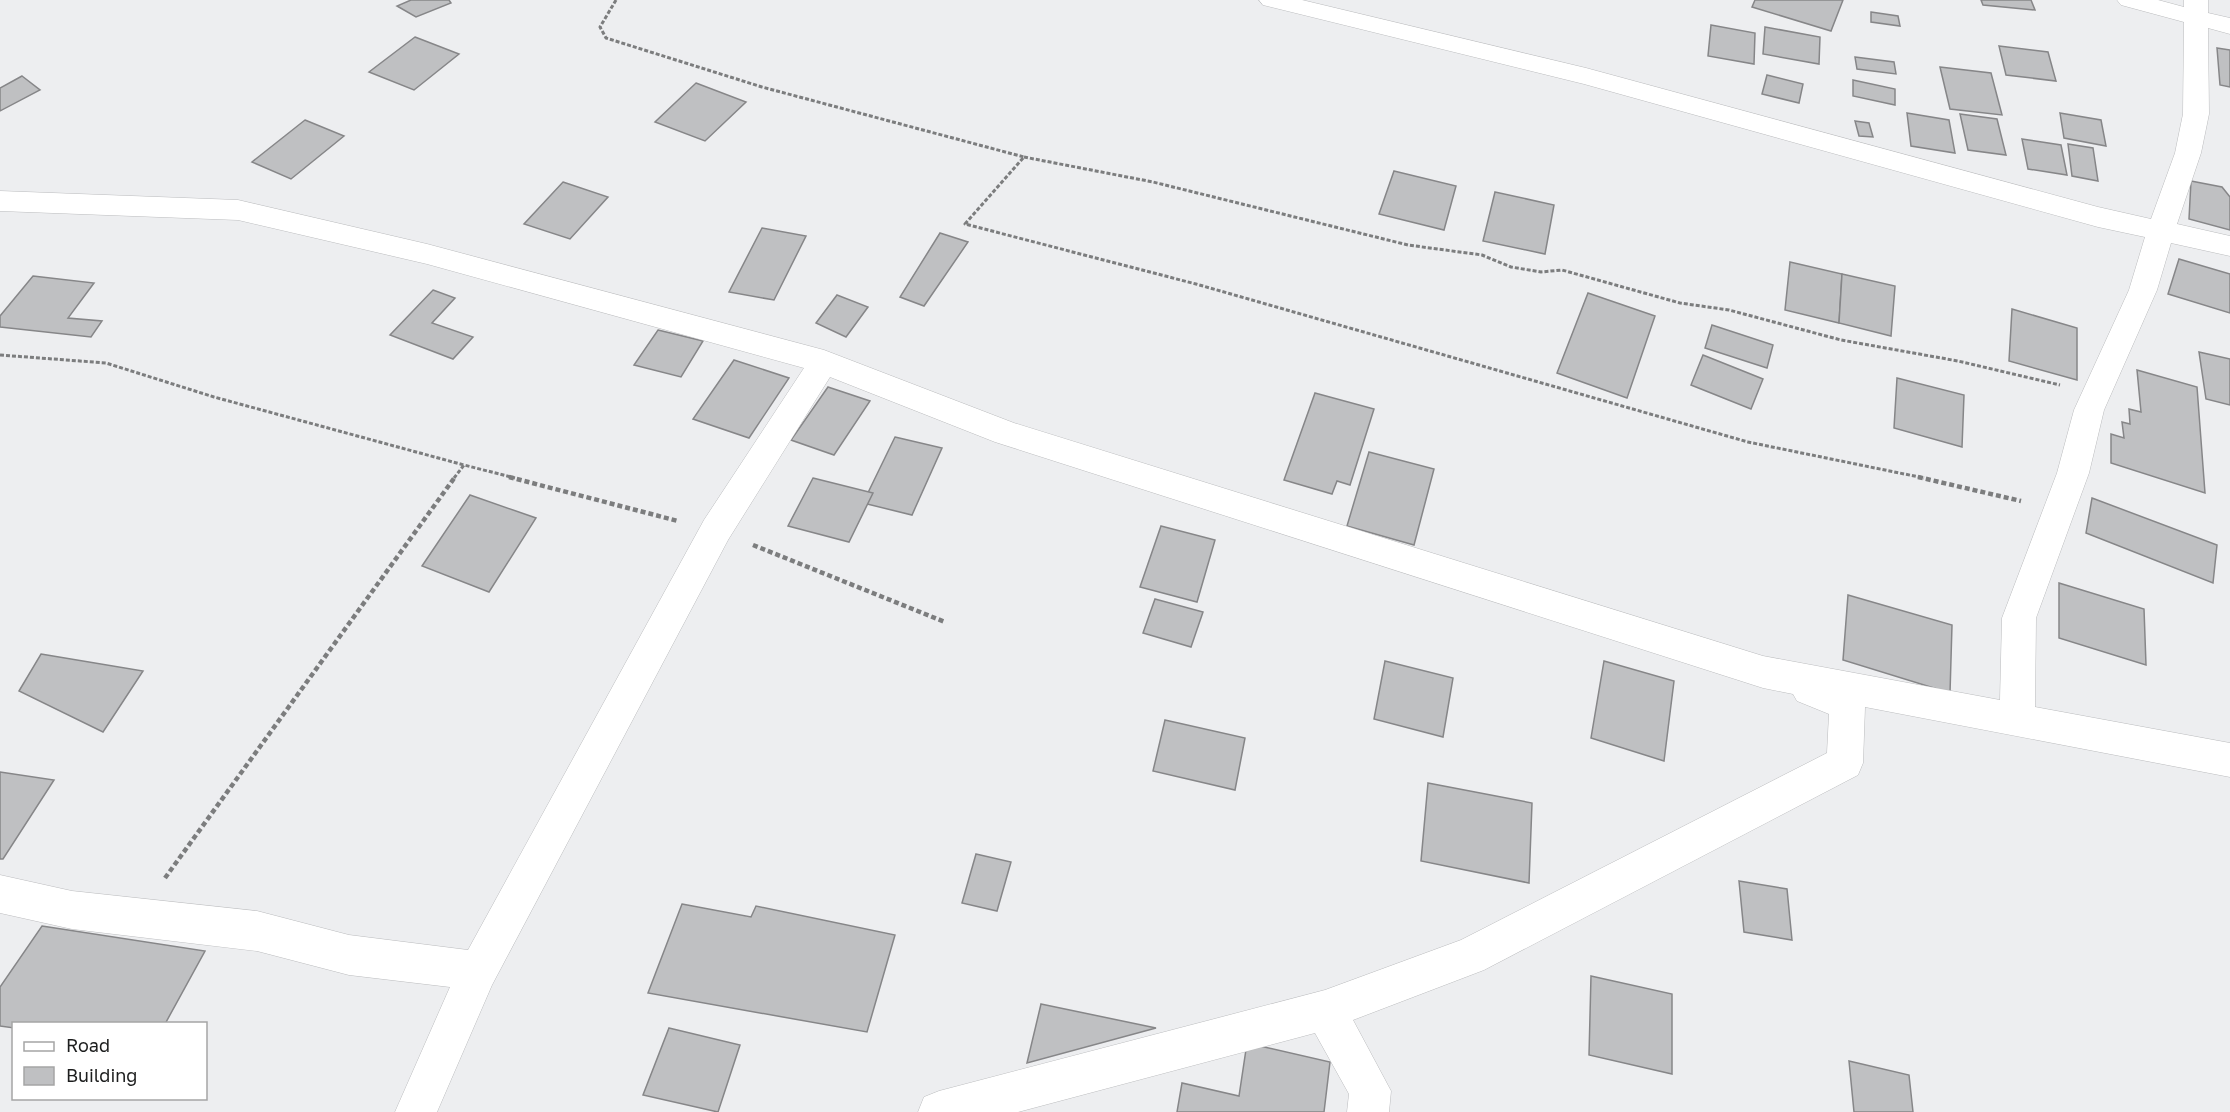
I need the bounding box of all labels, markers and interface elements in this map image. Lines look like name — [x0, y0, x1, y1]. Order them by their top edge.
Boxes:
legend — [12, 1022, 207, 1100]
text: Road — [66, 1034, 110, 1056]
text: Building — [66, 1064, 137, 1086]

